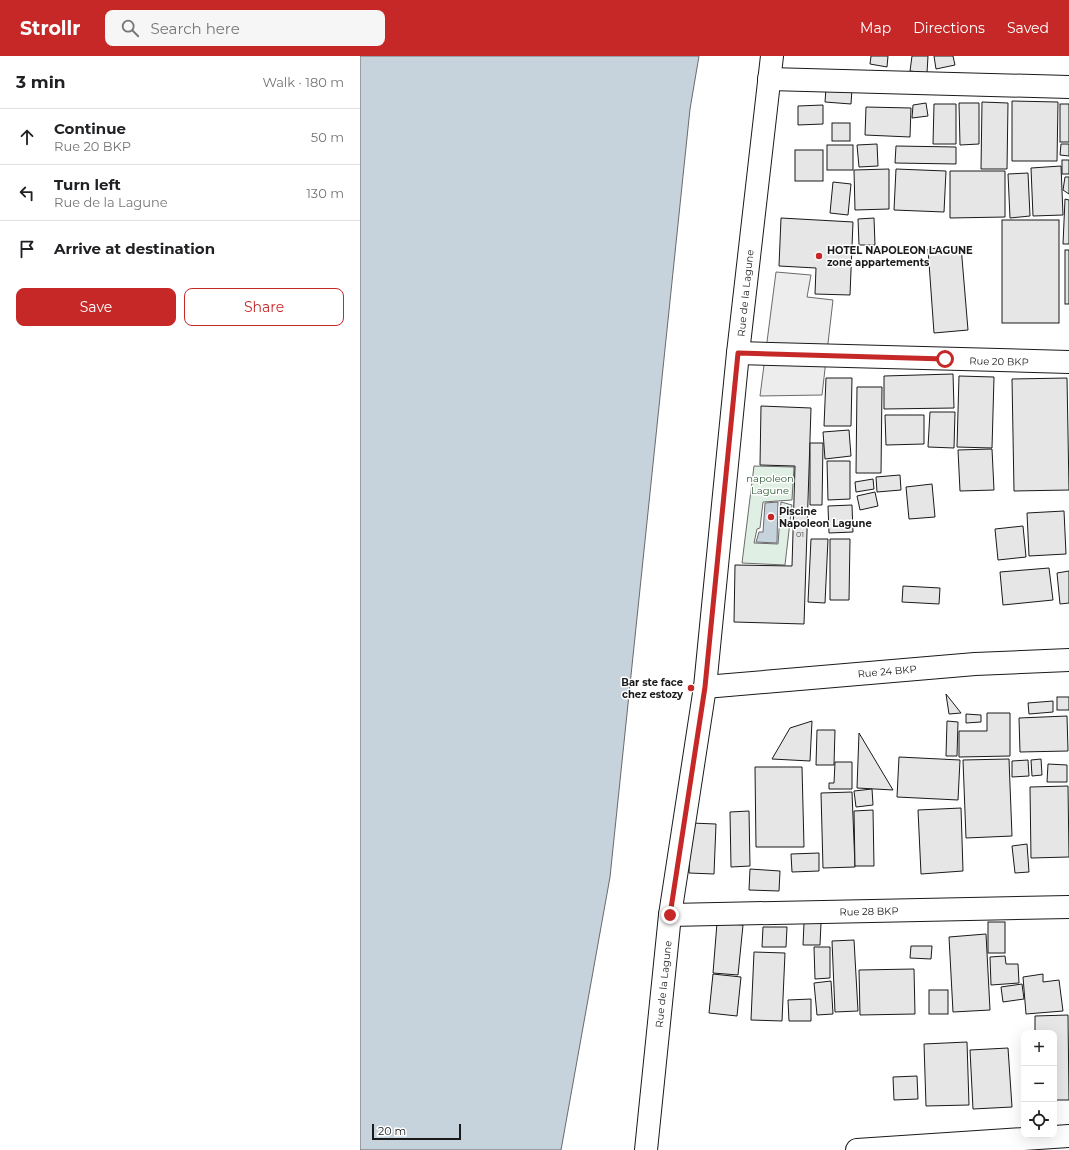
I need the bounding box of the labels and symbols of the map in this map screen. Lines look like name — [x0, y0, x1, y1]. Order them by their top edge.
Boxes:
place label: HOTEL NAPOLEON LAGUNE zone appartements — [827, 244, 973, 269]
street label: Rue de la Lagune — [734, 249, 757, 337]
marker: HOTEL NAPOLEON LAGUNE zone appartements — [814, 251, 824, 261]
route start — [936, 350, 954, 368]
street label: Rue 20 BKP — [969, 354, 1029, 369]
park label: napoleon Lagune — [746, 472, 794, 497]
place label: Piscine Napoleon Lagune — [779, 505, 872, 530]
marker: Piscine Napoleon Lagune — [766, 512, 776, 522]
house number: 01 — [796, 529, 804, 539]
street label: Rue 24 BKP — [857, 662, 917, 681]
place label: Bar ste face chez estozy — [621, 676, 684, 701]
marker: Bar ste face chez estozy — [686, 683, 696, 693]
street label: Rue 28 BKP — [839, 904, 899, 919]
route end — [661, 906, 679, 924]
street label: Rue de la Lagune — [652, 940, 675, 1028]
scale bar — [372, 1122, 461, 1141]

